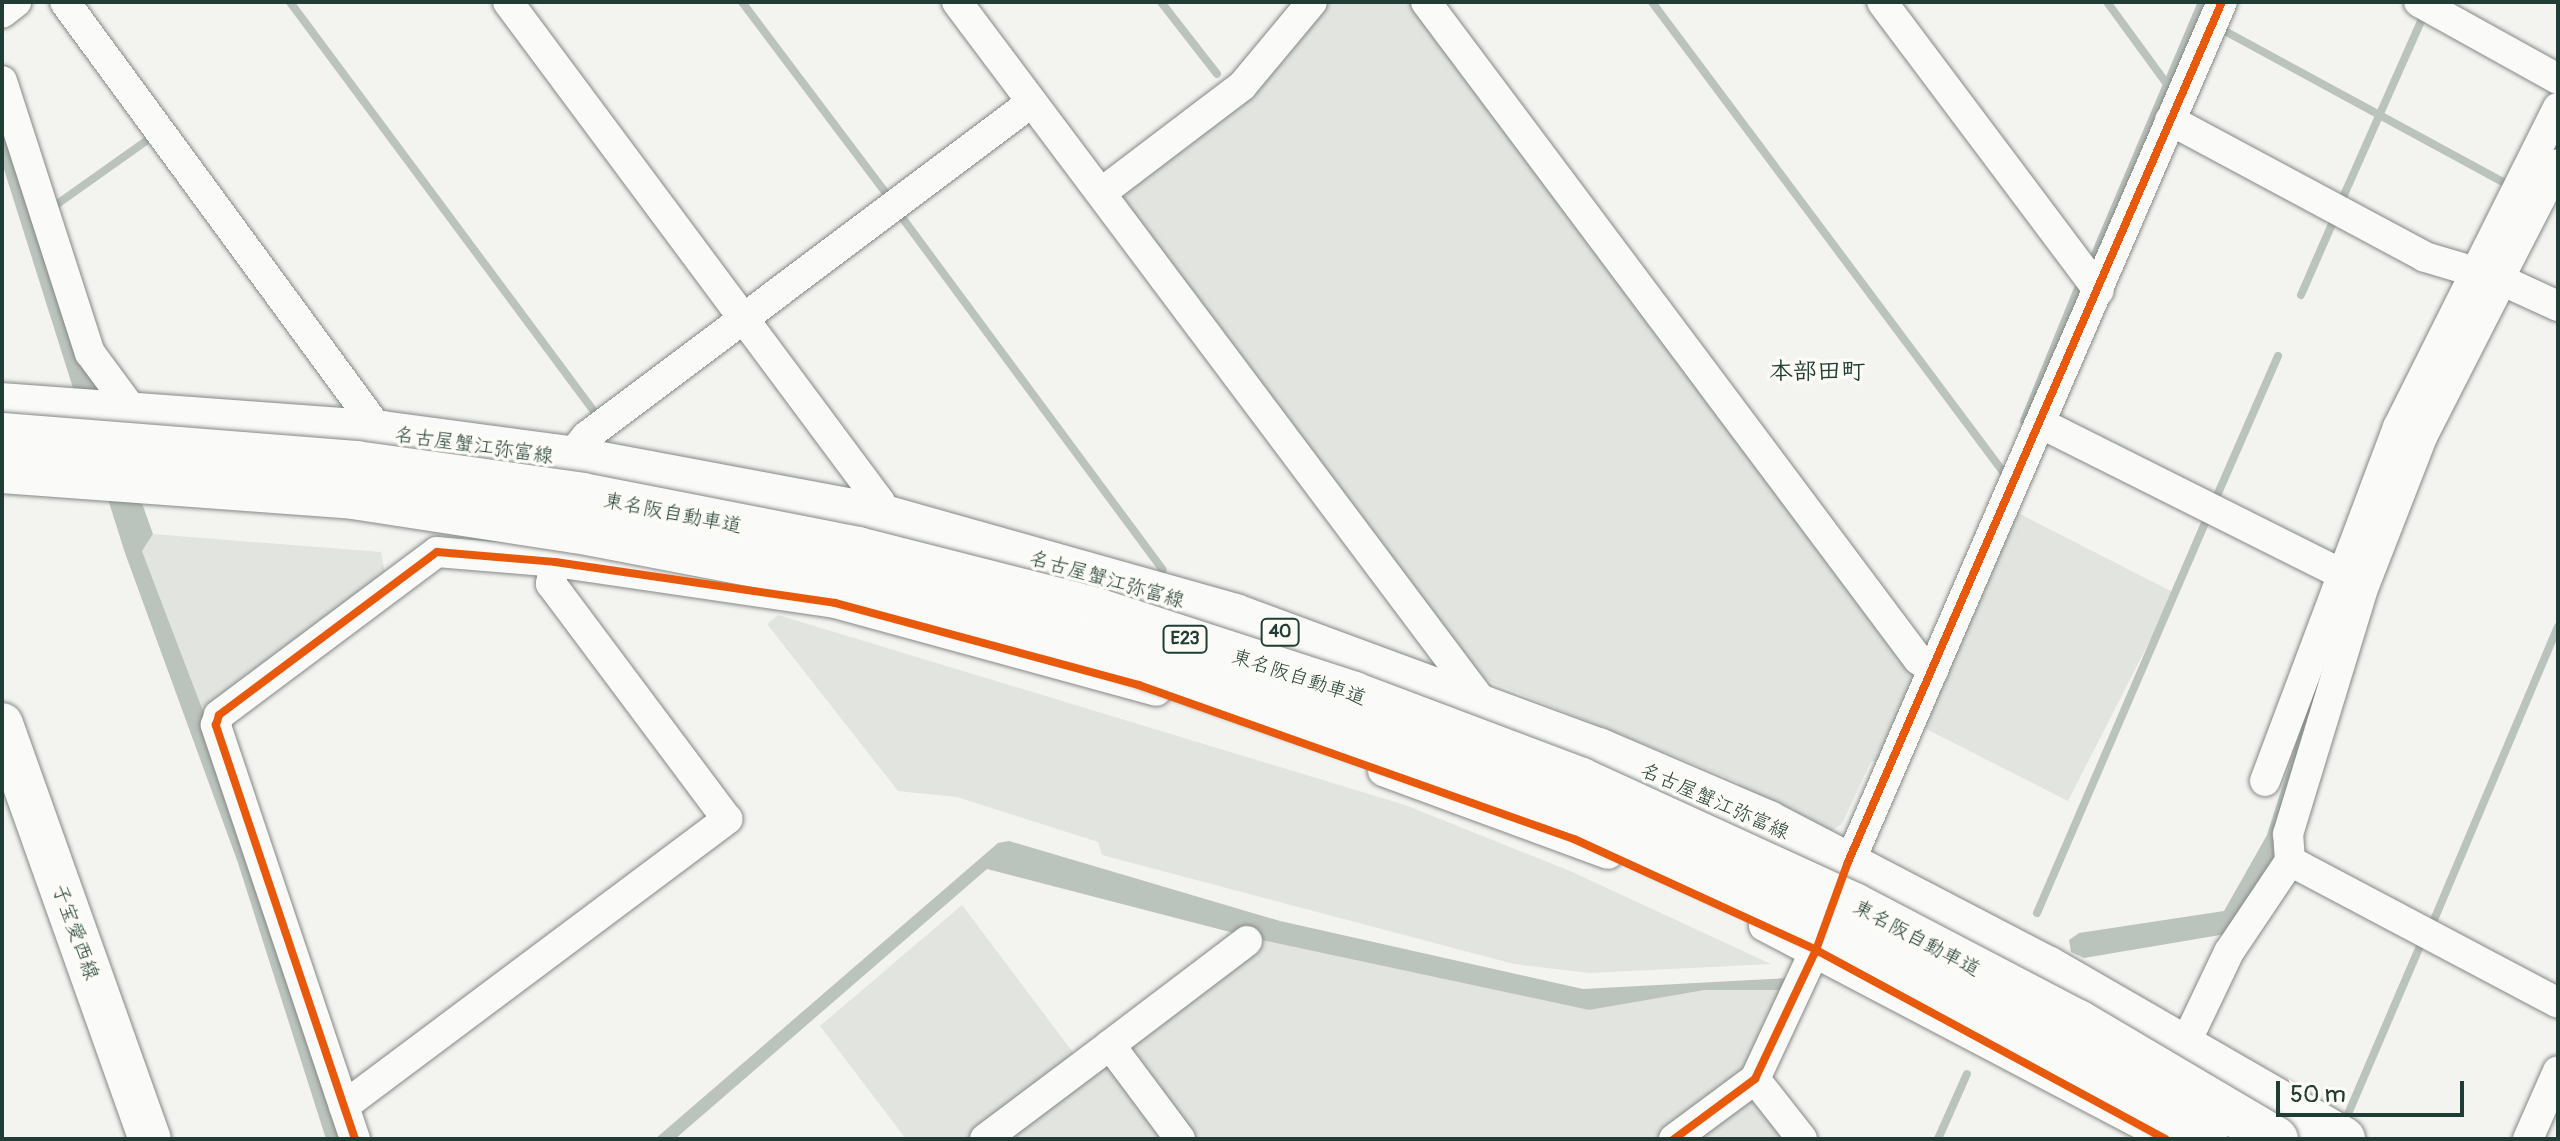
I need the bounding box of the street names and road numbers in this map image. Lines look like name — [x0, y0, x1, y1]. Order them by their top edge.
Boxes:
street label: 名古屋蟹江弥富線 — [393, 422, 555, 468]
street label: 東名阪自動車道 — [602, 488, 744, 538]
street label: 名古屋蟹江弥富線 — [1027, 545, 1187, 613]
road number: 40 — [1260, 618, 1300, 646]
road number: E23 — [1161, 625, 1209, 653]
street label: 東名阪自動車道 — [1229, 644, 1369, 710]
street label: 名古屋蟹江弥富線 — [1637, 757, 1793, 845]
street label: 子宝愛西線 — [48, 881, 104, 983]
street label: 東名阪自動車道 — [1850, 895, 1984, 981]

